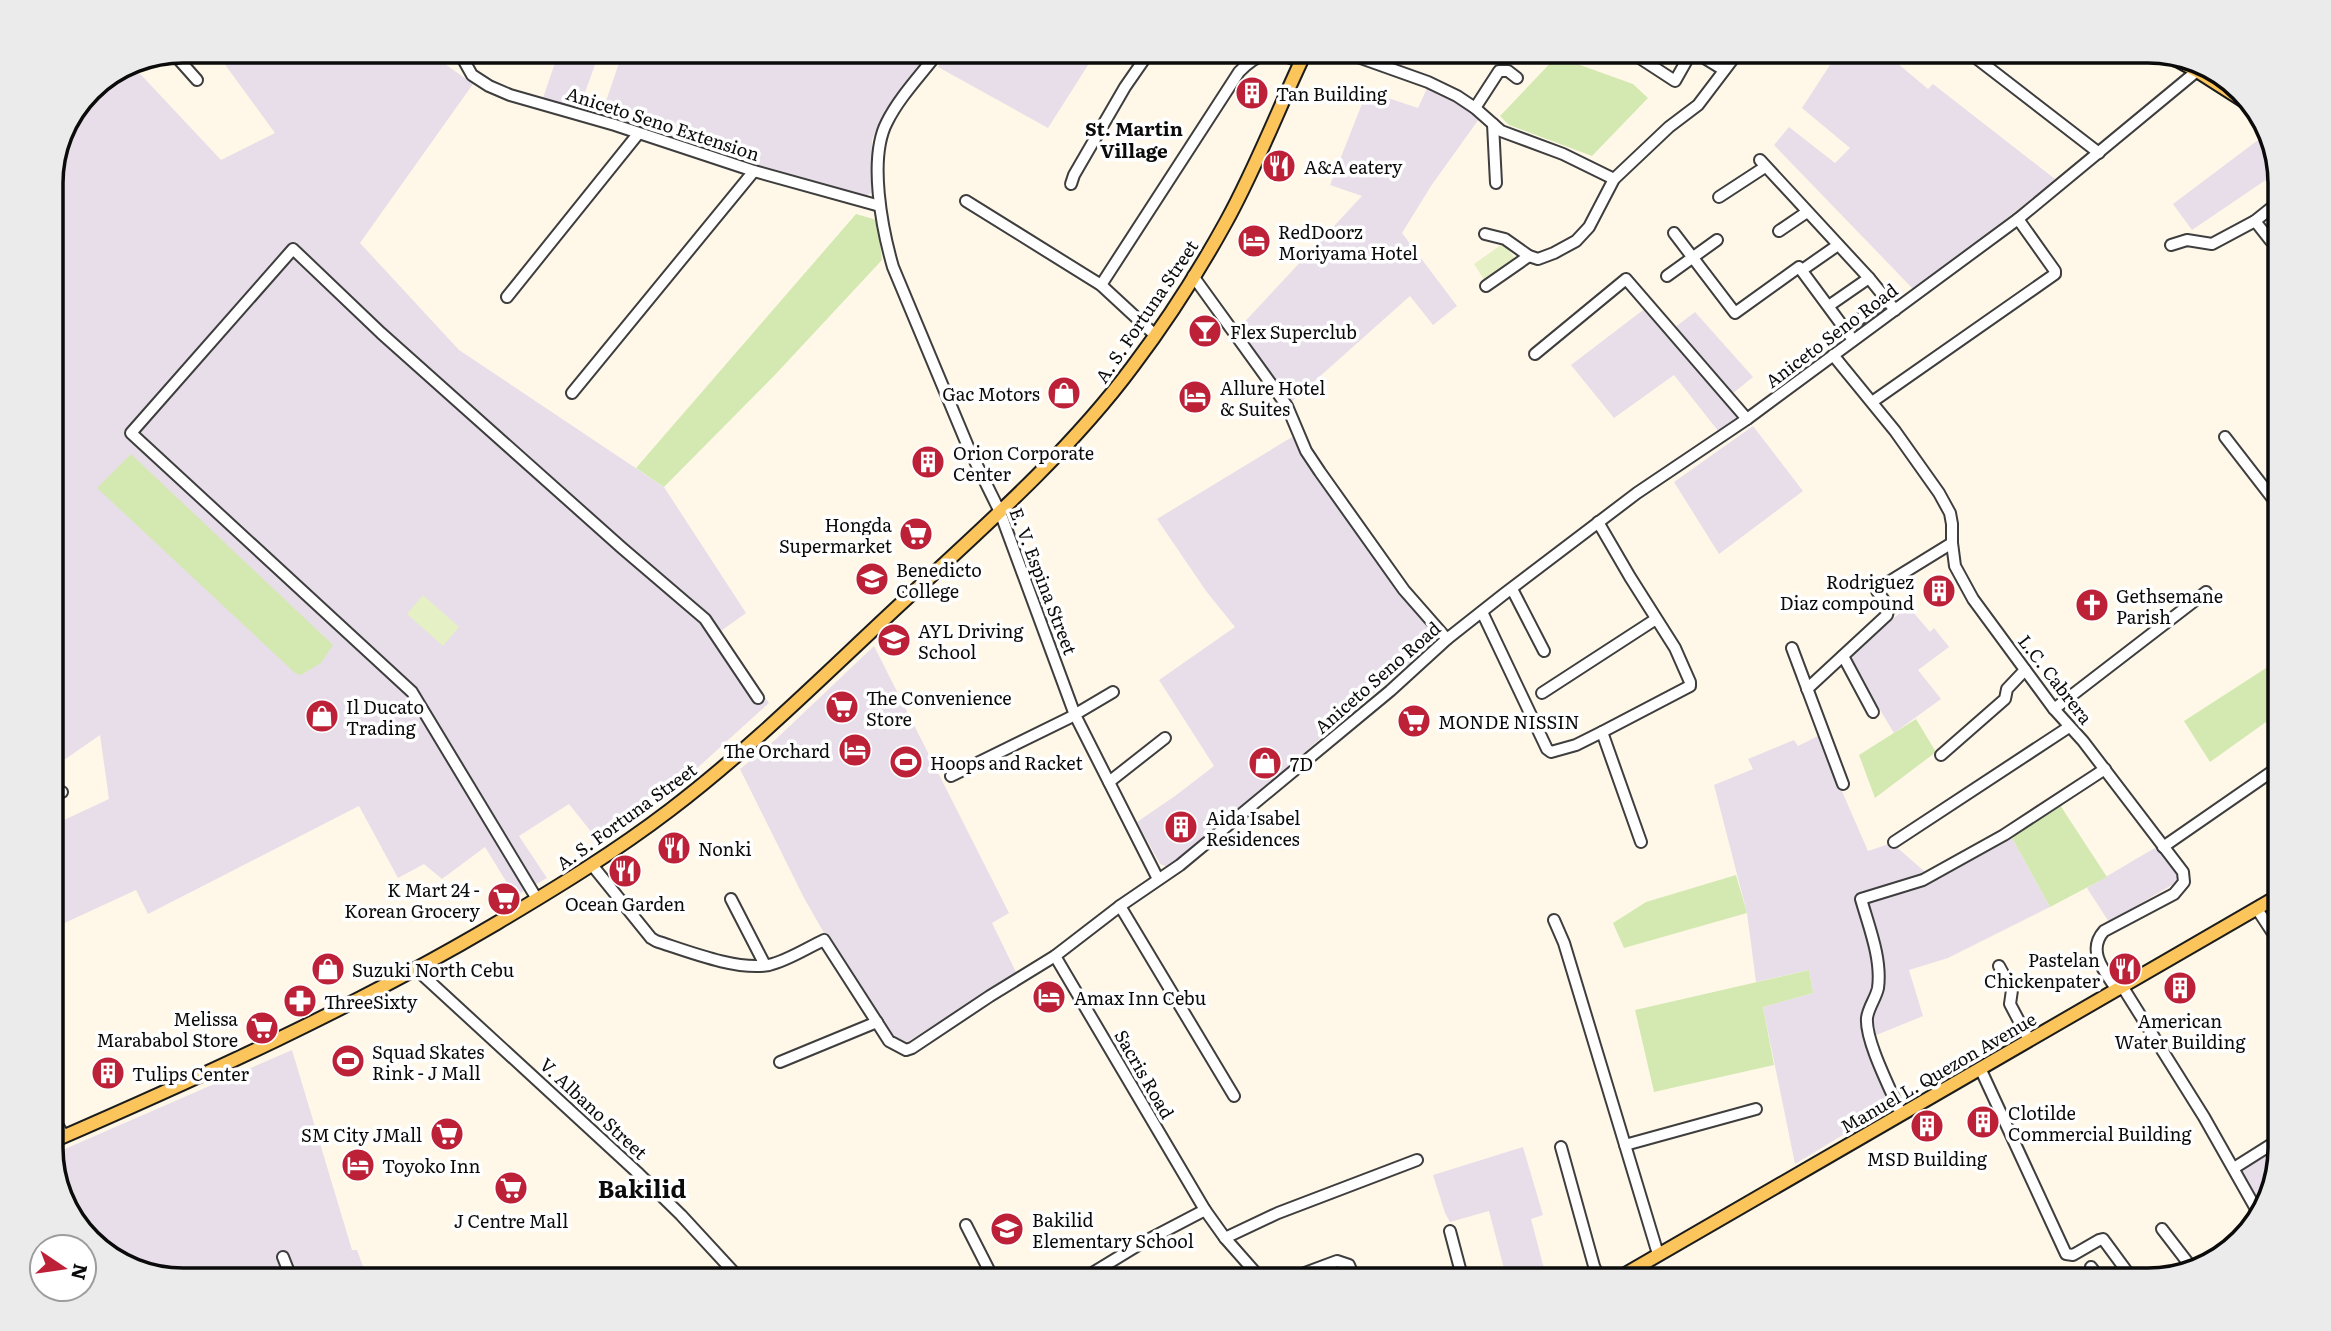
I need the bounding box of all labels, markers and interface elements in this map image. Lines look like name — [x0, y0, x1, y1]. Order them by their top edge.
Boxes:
building icon: Tan Building — [1233, 74, 1271, 112]
street label: Aniceto Seno Extension — [563, 79, 763, 167]
place label: Tan Building — [1276, 80, 1388, 107]
district label: St. Martin Village — [1085, 114, 1183, 164]
restaurant icon: A&A eatery — [1260, 147, 1298, 185]
place label: A&A eatery — [1304, 153, 1403, 180]
place label: RedDoorz Moriyama Hotel — [1278, 218, 1418, 266]
hotel icon: RedDoorz Moriyama Hotel — [1235, 222, 1273, 260]
street label: A. S. Fortuna Street — [1088, 233, 1204, 388]
street label: Aniceto Seno Road — [1759, 276, 1903, 394]
bar icon: Flex Superclub — [1186, 312, 1224, 350]
place label: Flex Superclub — [1230, 318, 1357, 345]
shop icon: Gac Motors — [1045, 374, 1083, 412]
place label: Allure Hotel & Suites — [1220, 374, 1325, 422]
hotel icon: Allure Hotel & Suites — [1176, 378, 1214, 416]
place label: Gac Motors — [942, 380, 1040, 407]
place label: Orion Corporate Center — [953, 439, 1094, 487]
building icon: Orion Corporate Center — [909, 443, 947, 481]
street label: E. V. Espina Street — [1004, 504, 1085, 659]
place label: Hongda Supermarket — [779, 511, 893, 559]
supermarket icon: Hongda Supermarket — [897, 515, 935, 553]
place label: Benedicto College — [896, 556, 982, 604]
school or university icon: Benedicto College — [853, 560, 891, 598]
place label: Rodriguez Diaz compound — [1780, 568, 1914, 616]
building icon: Rodriguez Diaz compound — [1920, 572, 1958, 610]
place label: Gethsemane Parish — [2116, 582, 2223, 630]
church icon: Gethsemane Parish — [2073, 586, 2111, 624]
street label: Aniceto Seno Road — [1308, 614, 1446, 740]
place label: AYL Driving School — [918, 617, 1025, 665]
school or university icon: AYL Driving School — [875, 621, 913, 659]
street label: L.C. Cabrera — [2012, 628, 2100, 730]
place label: The Convenience Store — [866, 684, 1012, 732]
supermarket icon: The Convenience Store — [823, 688, 861, 726]
place label: Il Ducato Trading — [346, 693, 424, 741]
shop icon: Il Ducato Trading — [303, 697, 341, 735]
supermarket icon: MONDE NISSIN — [1395, 702, 1433, 740]
place label: MONDE NISSIN — [1438, 708, 1580, 735]
hotel icon: The Orchard — [836, 731, 874, 769]
place label: The Orchard — [723, 737, 830, 764]
sports icon: Hoops and Racket — [887, 743, 925, 781]
shop icon: 7D — [1246, 744, 1284, 782]
place label: Hoops and Racket — [930, 749, 1083, 776]
place label: 7D — [1290, 750, 1313, 777]
street label: A. S. Fortuna Street — [550, 755, 702, 876]
place label: Aida Isabel Residences — [1206, 804, 1300, 852]
building icon: Aida Isabel Residences — [1162, 808, 1200, 846]
restaurant icon: Nonki — [655, 829, 693, 867]
place label: Nonki — [698, 835, 751, 862]
restaurant icon: Ocean Garden — [606, 852, 644, 890]
place label: K Mart 24 - Korean Grocery — [344, 876, 481, 924]
supermarket icon: K Mart 24 - Korean Grocery — [485, 880, 523, 918]
place label: Ocean Garden — [565, 890, 685, 917]
place label: Pastelan Chickenpater — [1984, 946, 2100, 994]
shop icon: Suzuki North Cebu — [309, 950, 347, 988]
restaurant icon: Pastelan Chickenpater — [2106, 950, 2144, 988]
place label: Suzuki North Cebu — [352, 956, 514, 983]
building icon: American Water Building — [2161, 969, 2199, 1007]
hotel icon: Amax Inn Cebu — [1030, 978, 1068, 1016]
pharmacy icon: ThreeSixty — [281, 982, 319, 1020]
place label: Amax Inn Cebu — [1074, 984, 1206, 1011]
place label: ThreeSixty — [324, 988, 418, 1015]
place label: Melissa Marababol Store — [96, 1005, 238, 1053]
street label: Manuel L. Quezon Avenue — [1835, 1005, 2041, 1139]
place label: American Water Building — [2114, 1007, 2247, 1055]
supermarket icon: Melissa Marababol Store — [243, 1009, 281, 1047]
street label: Sacris Road — [1109, 1024, 1181, 1124]
place label: Squad Skates Rink - J Mall — [372, 1038, 484, 1086]
sports icon: Squad Skates Rink - J Mall — [329, 1042, 367, 1080]
street label: V. Albano Street — [534, 1051, 654, 1166]
building icon: Tulips Center — [89, 1054, 127, 1092]
place label: Tulips Center — [132, 1060, 249, 1087]
place label: Clotilde Commercial Building — [2008, 1099, 2192, 1147]
building icon: Clotilde Commercial Building — [1964, 1103, 2002, 1141]
building icon: MSD Building — [1908, 1107, 1946, 1145]
supermarket icon: SM City JMall — [428, 1115, 466, 1153]
place label: SM City JMall — [301, 1121, 422, 1148]
place label: MSD Building — [1867, 1145, 1988, 1172]
hotel icon: Toyoko Inn — [339, 1146, 377, 1184]
place label: Toyoko Inn — [382, 1152, 481, 1179]
supermarket icon: J Centre Mall — [492, 1169, 530, 1207]
district label: Bakilid — [598, 1170, 686, 1205]
place label: Bakilid Elementary School — [1032, 1206, 1194, 1254]
place label: J Centre Mall — [454, 1207, 568, 1234]
school or university icon: Bakilid Elementary School — [988, 1210, 1026, 1248]
north arrow — [28, 1233, 98, 1303]
text: N — [65, 1261, 96, 1283]

